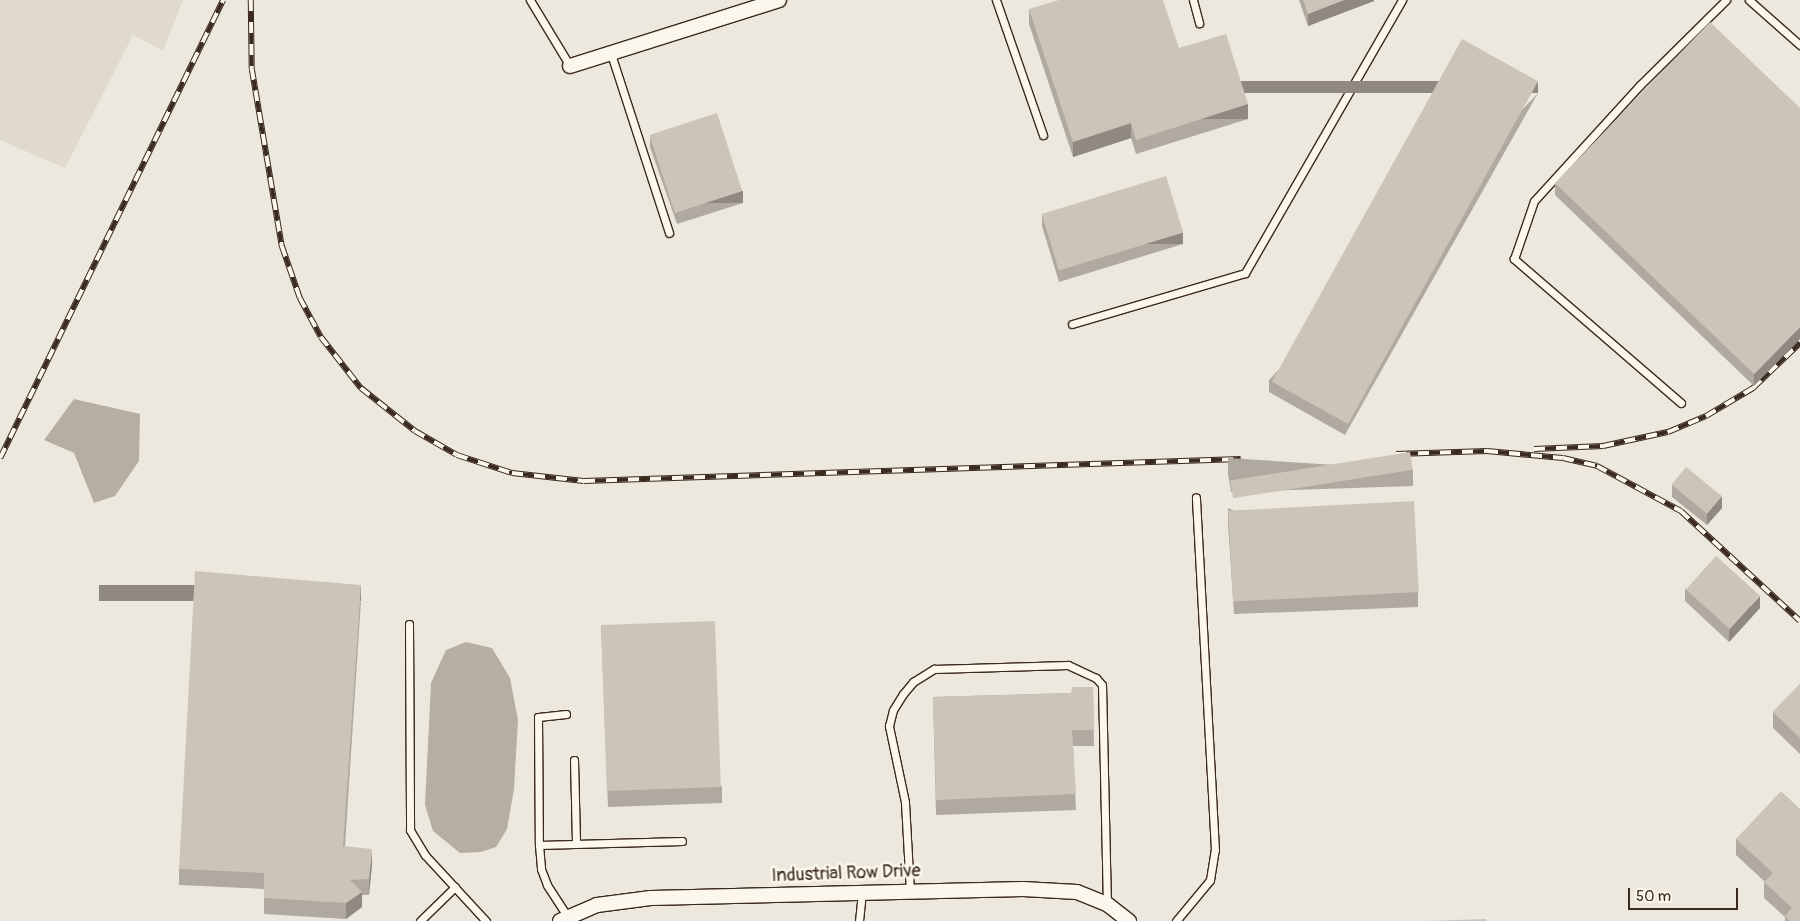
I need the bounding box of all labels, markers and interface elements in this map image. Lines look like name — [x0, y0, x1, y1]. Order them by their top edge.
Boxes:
street label: Industrial Row Drive — [771, 861, 921, 887]
scale bar — [1630, 878, 1740, 910]
text: 50 m — [1636, 887, 1671, 906]

